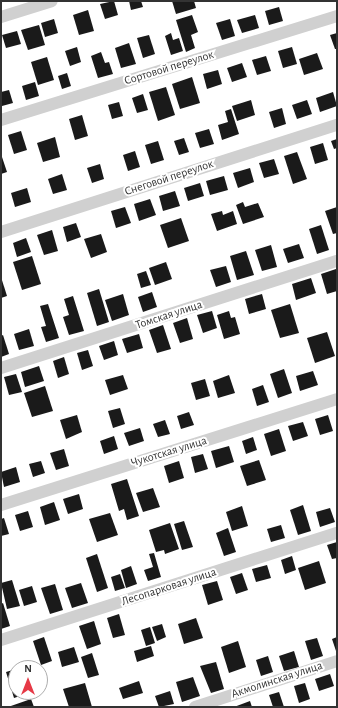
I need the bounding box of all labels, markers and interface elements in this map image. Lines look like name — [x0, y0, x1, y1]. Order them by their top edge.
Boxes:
street label: Сортовой переулок — [123, 48, 215, 88]
street label: Снеговой переулок — [123, 157, 215, 199]
street label: Томская улица — [134, 297, 204, 333]
street label: Чукотская улица — [129, 434, 209, 470]
street label: Лесопарковая улица — [120, 565, 218, 609]
street label: Акмолинская улица — [230, 658, 324, 702]
north arrow — [8, 660, 48, 700]
text: N — [24, 663, 32, 674]

